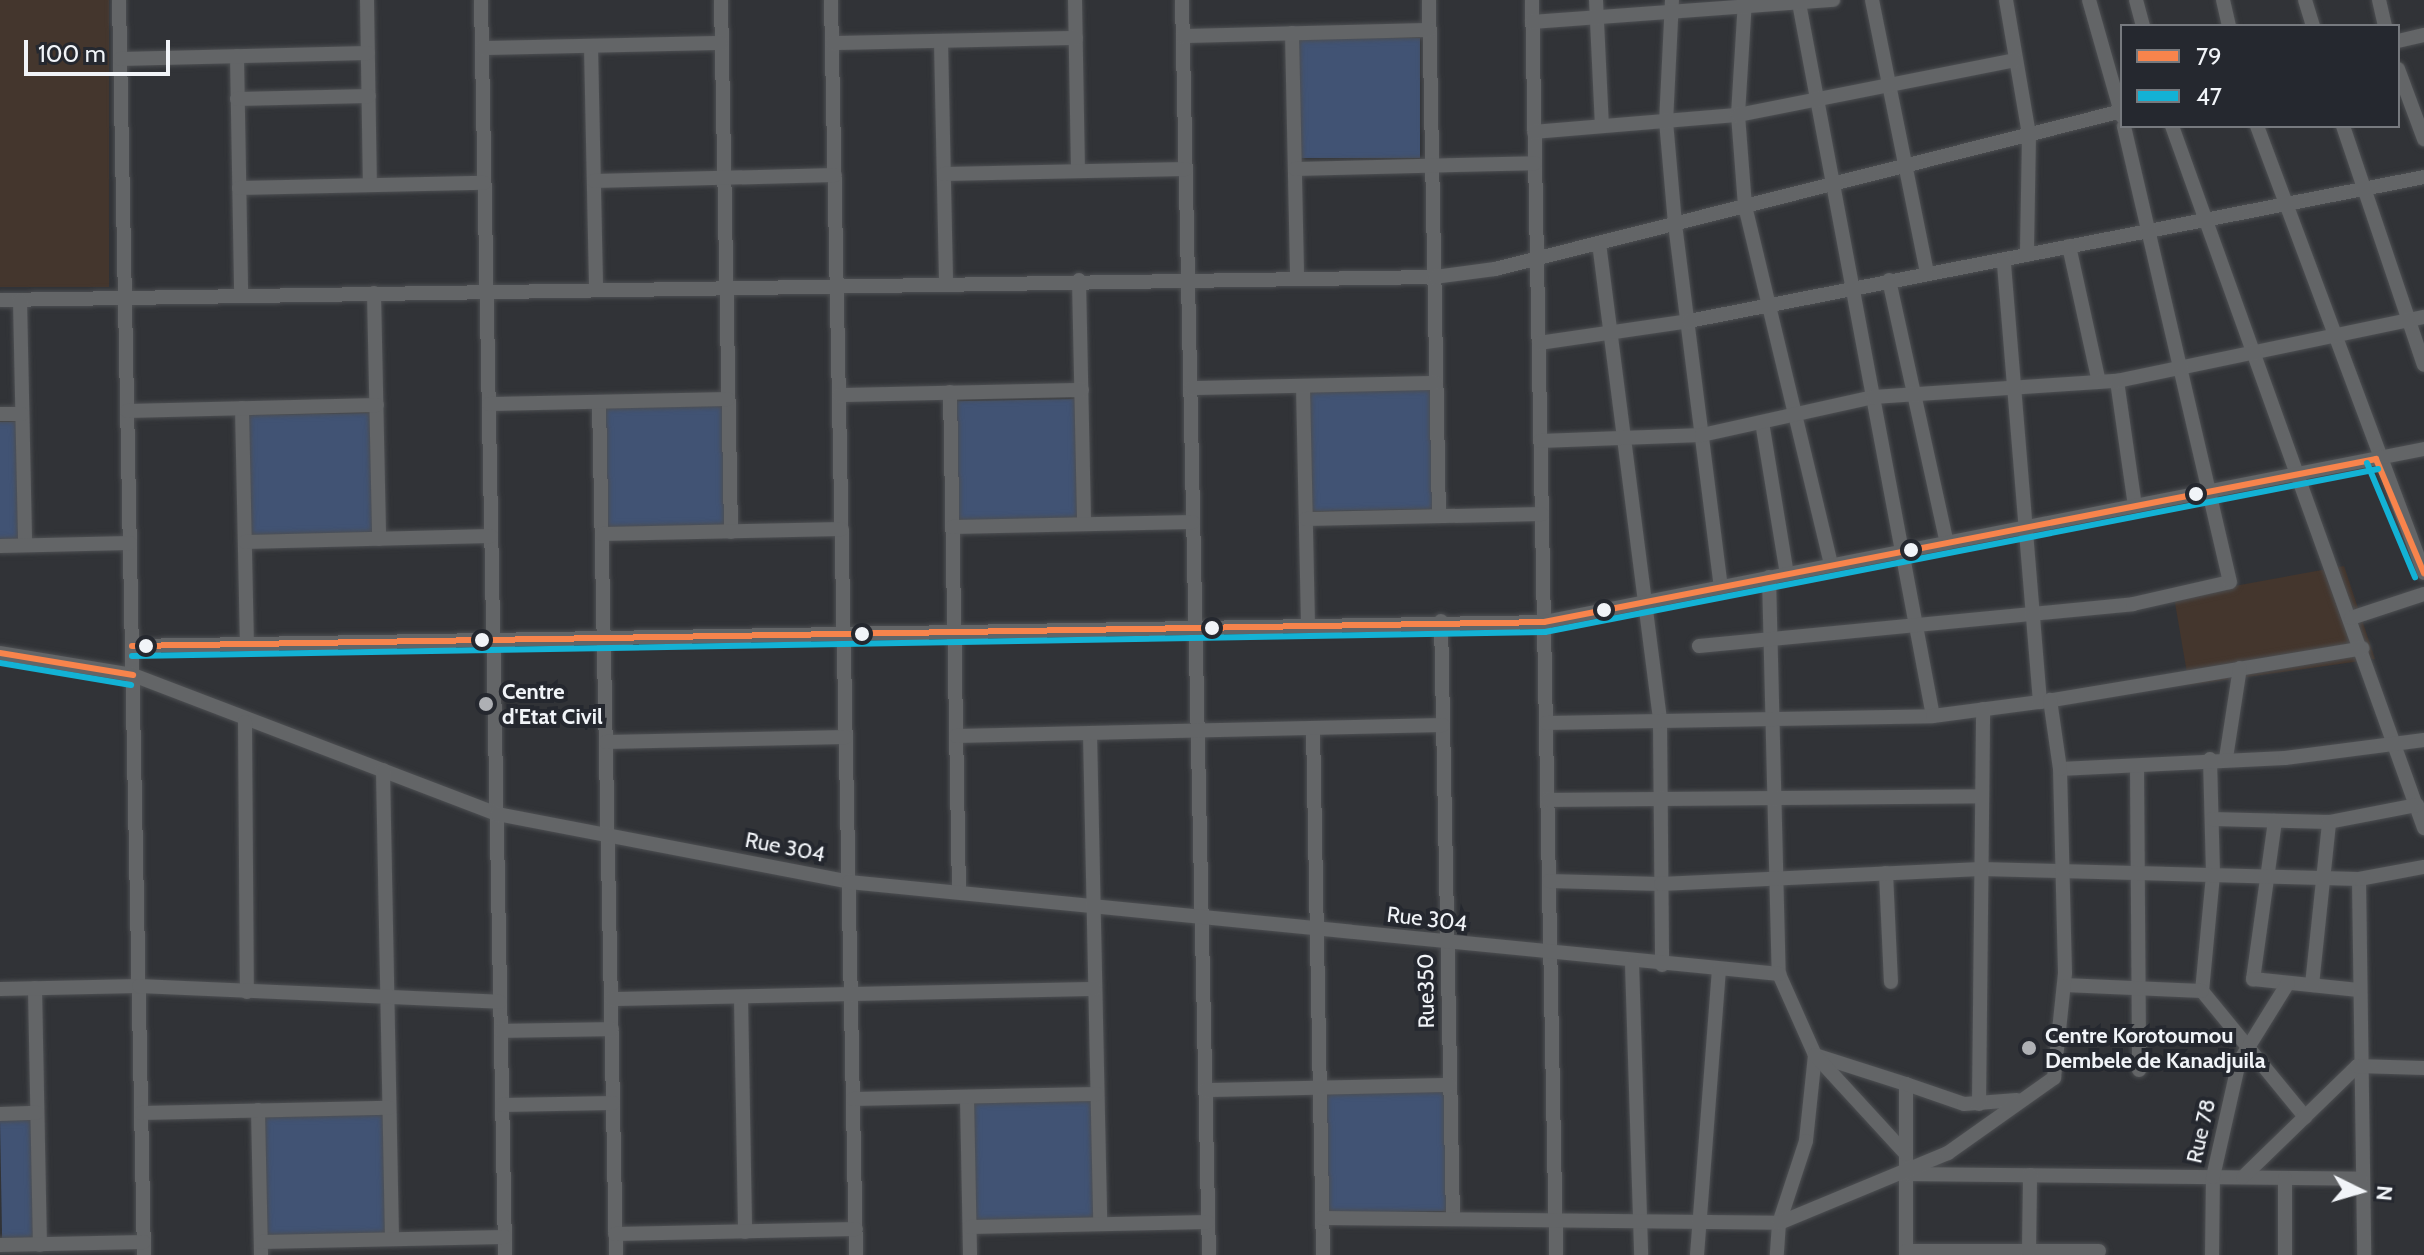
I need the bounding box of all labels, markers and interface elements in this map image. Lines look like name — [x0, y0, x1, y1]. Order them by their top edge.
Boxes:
scale bar — [28, 24, 174, 74]
legend — [2120, 24, 2400, 128]
text: 100 m — [38, 39, 106, 68]
text: 79 — [2196, 42, 2222, 71]
text: 47 — [2196, 82, 2222, 111]
unlabelled marker — [2188, 486, 2204, 502]
unlabelled marker — [1903, 542, 1919, 558]
unlabelled marker — [1596, 602, 1612, 618]
unlabelled marker — [1204, 620, 1220, 636]
unlabelled marker — [854, 626, 870, 642]
unlabelled marker — [474, 632, 490, 648]
unlabelled marker — [138, 638, 154, 654]
place label: Centre d'Etat Civil — [502, 678, 603, 730]
marker: Centre d'Etat Civil — [477, 695, 495, 713]
street label: Rue 304 — [743, 826, 827, 868]
street label: Rue 304 — [1385, 901, 1469, 937]
street label: Rue350 — [1412, 953, 1440, 1029]
place label: Centre Korotoumou Dembele de Kanadjuila — [2045, 1022, 2266, 1074]
marker: Centre Korotoumou Dembele de Kanadjuila — [2020, 1039, 2038, 1057]
street label: Rue 78 — [2181, 1096, 2221, 1166]
north arrow — [2320, 1151, 2400, 1231]
text: N — [2370, 1184, 2399, 1202]

